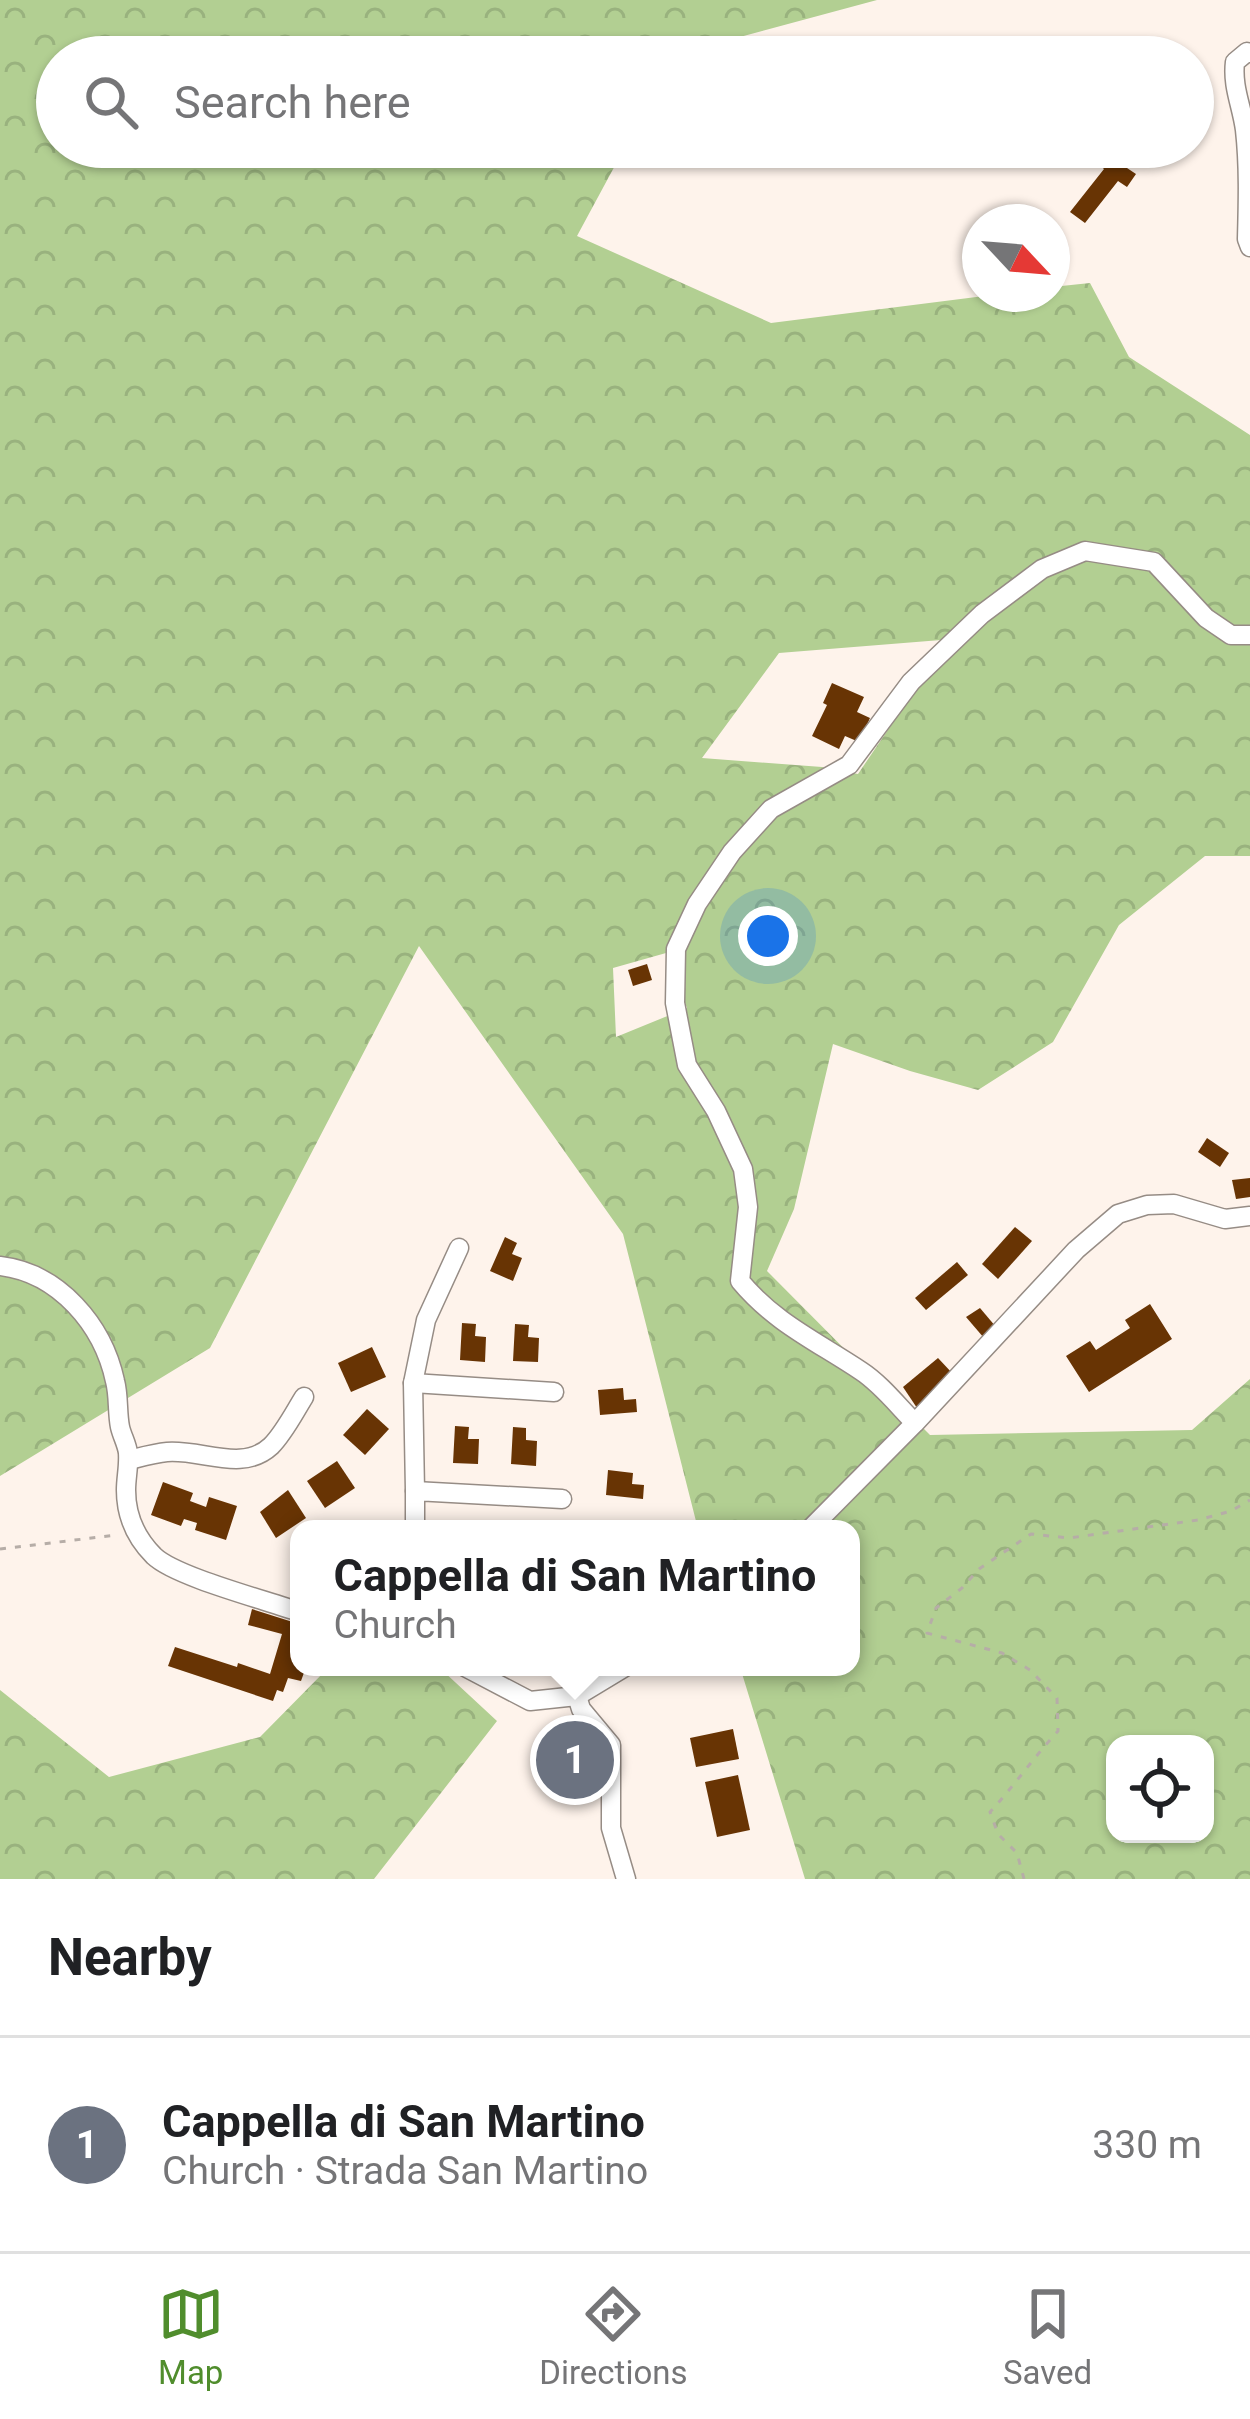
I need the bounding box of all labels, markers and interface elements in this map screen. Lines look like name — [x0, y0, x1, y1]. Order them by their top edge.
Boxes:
search box — [36, 36, 1214, 168]
icon: search — [78, 69, 144, 135]
text: Search here — [174, 76, 411, 129]
north arrow — [962, 204, 1070, 312]
your location — [738, 906, 798, 966]
popup — [290, 1520, 860, 1676]
text: Cappella di San Martino — [334, 1549, 816, 1602]
text: Church — [334, 1602, 457, 1648]
pin: 1 — [536, 1715, 614, 1805]
map controls — [1106, 1735, 1214, 1843]
button: locate — [1106, 1735, 1214, 1843]
text: Nearby — [48, 1928, 212, 1987]
text: Cappella di San Martino — [162, 2095, 645, 2148]
text: 1 — [76, 2122, 98, 2168]
text: 330 m — [1092, 2122, 1202, 2168]
text: Church · Strada San Martino — [162, 2148, 648, 2194]
tab: Map — [158, 2281, 224, 2392]
tab: Directions — [539, 2281, 688, 2392]
tab: Saved — [1003, 2281, 1092, 2392]

